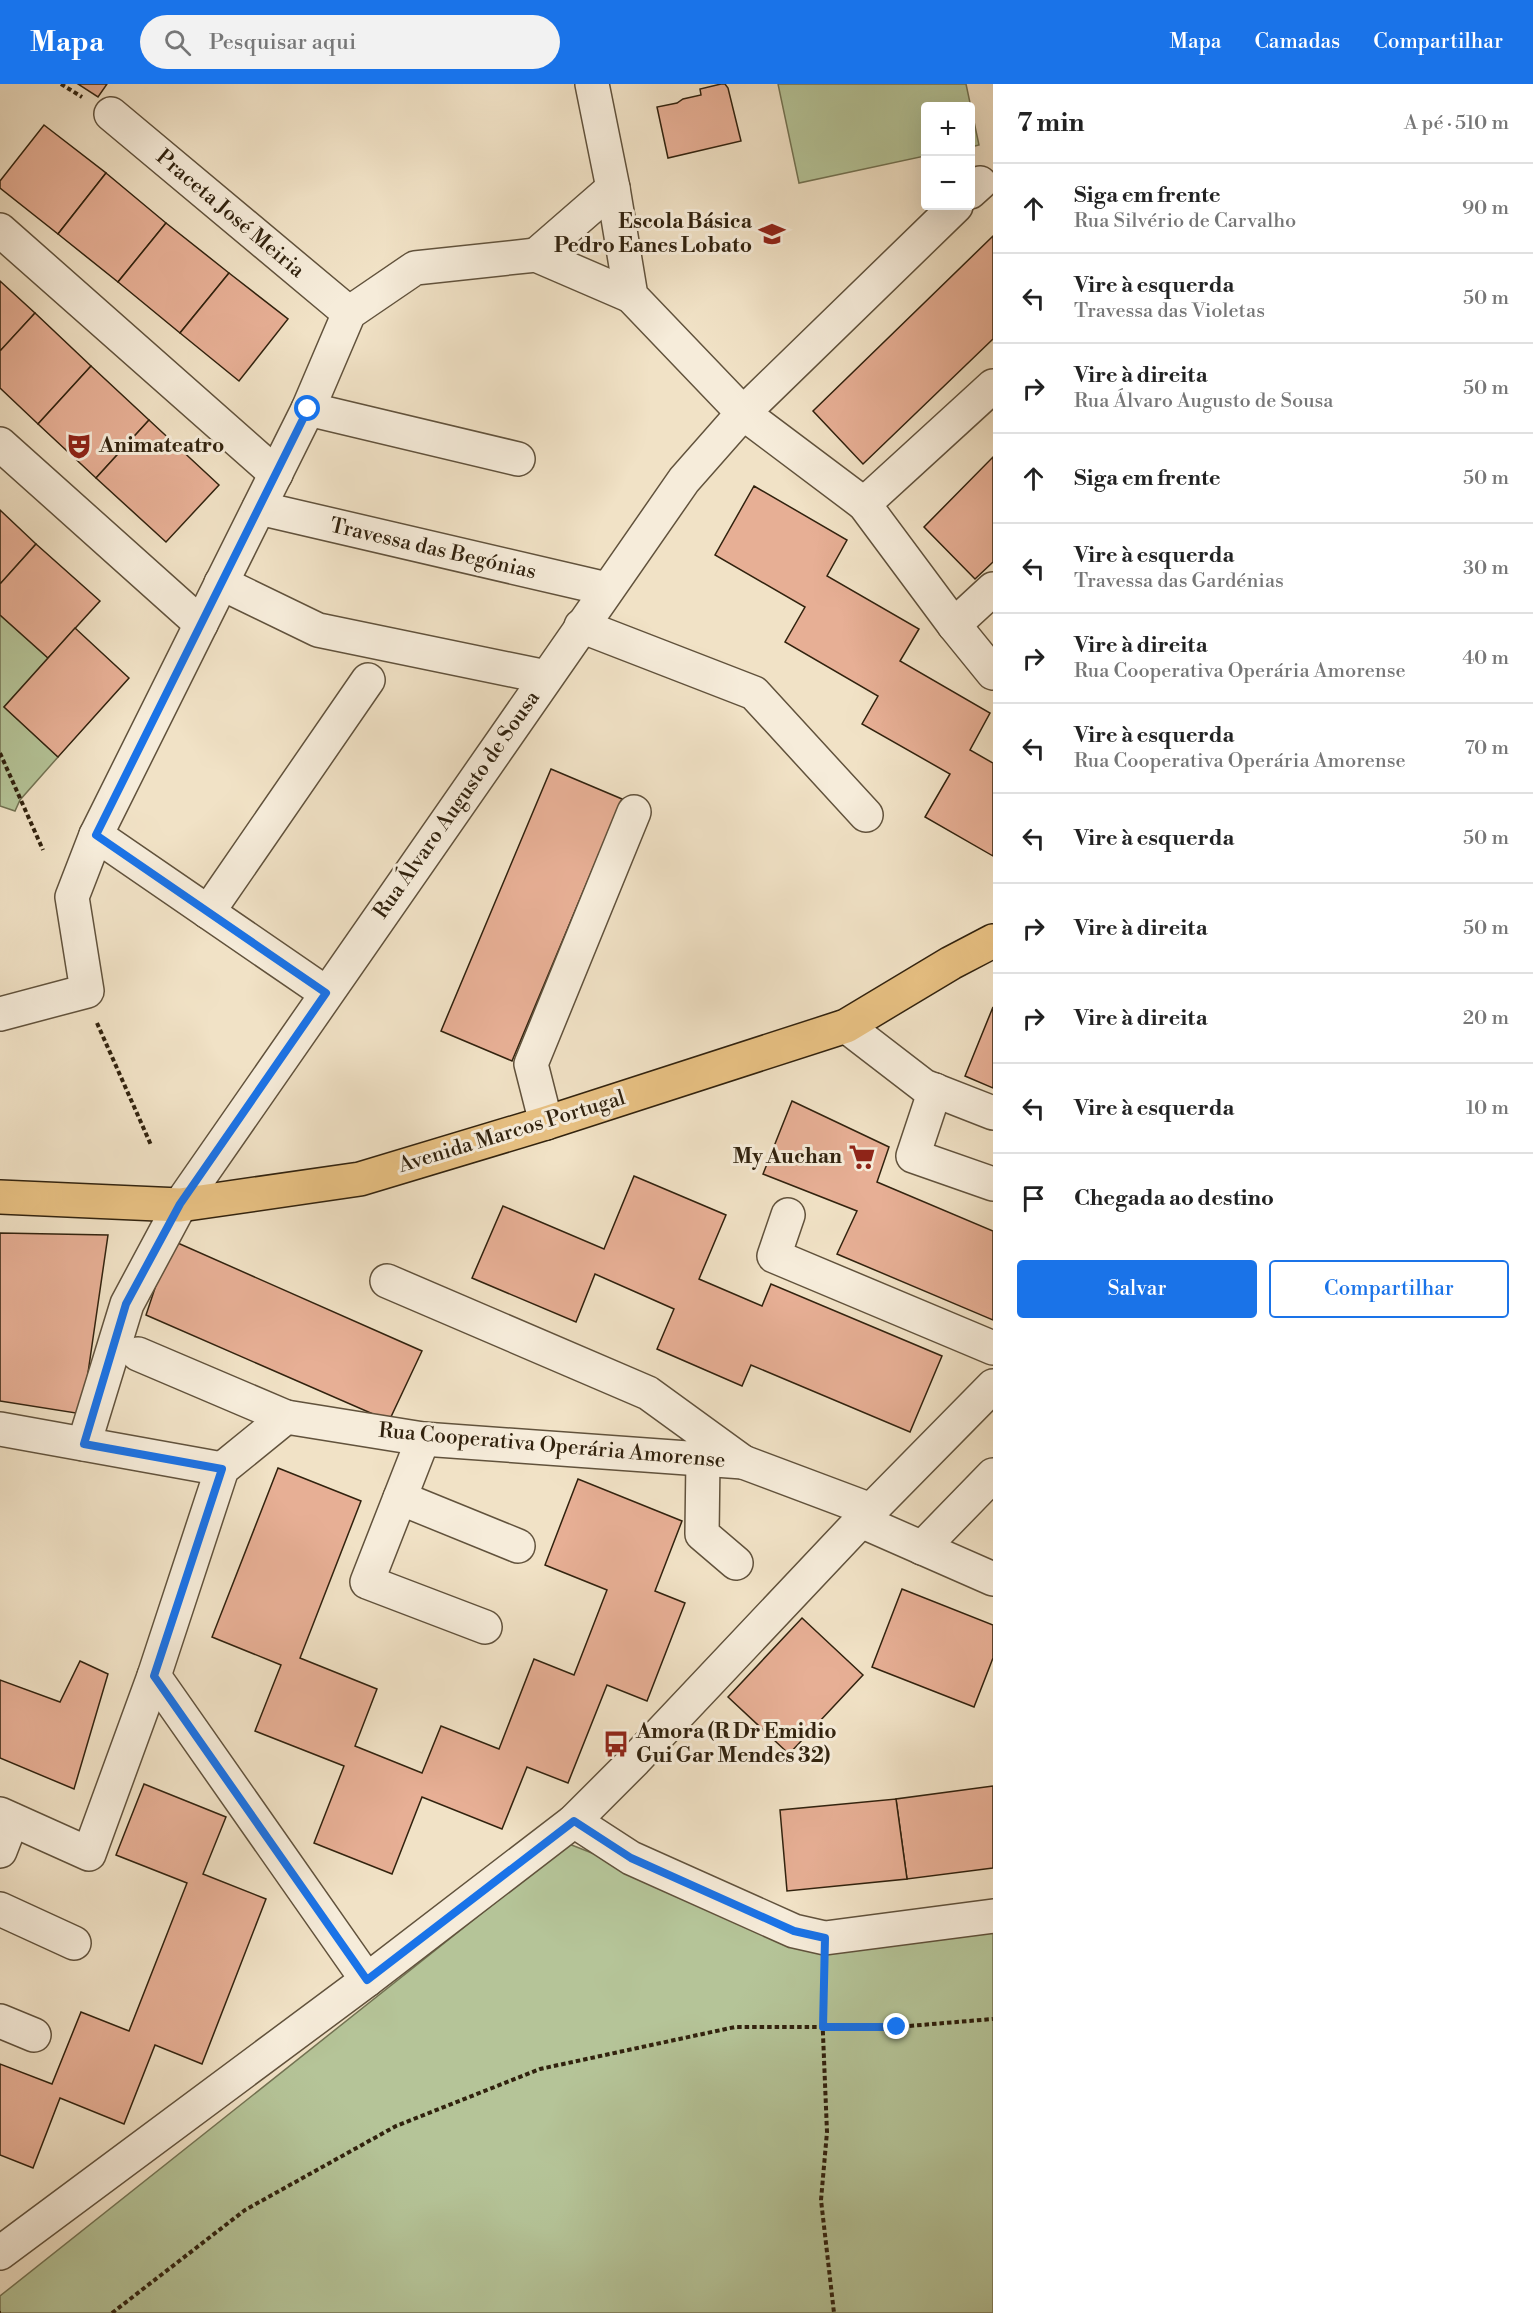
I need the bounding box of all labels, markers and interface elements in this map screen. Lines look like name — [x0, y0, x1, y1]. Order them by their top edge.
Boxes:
search box — [140, 15, 560, 69]
text: Mapa — [30, 25, 104, 60]
icon: search — [161, 26, 194, 59]
text: Pesquisar aqui — [209, 29, 356, 56]
text: Mapa — [1169, 29, 1221, 55]
text: Camadas — [1254, 29, 1340, 55]
text: Compartilhar — [1373, 29, 1503, 55]
map controls — [921, 102, 975, 210]
button: + — [921, 102, 975, 156]
text: 7 min — [1017, 107, 1084, 139]
text: A pé · 510 m — [1404, 111, 1509, 136]
street label: Praceta José Meiria — [150, 144, 310, 284]
button: − — [921, 156, 975, 210]
text: Siga em frente — [1074, 182, 1221, 209]
icon: ahead — [1017, 192, 1050, 225]
text: 90 m — [1462, 196, 1509, 221]
place label: Escola Básica Pedro Eanes Lobato — [554, 209, 753, 259]
text: Rua Silvério de Carvalho — [1074, 209, 1296, 234]
school or university icon: Escola Básica Pedro Eanes Lobato — [757, 219, 787, 249]
text: Vire à esquerda — [1074, 272, 1234, 299]
icon: left — [1017, 282, 1050, 315]
text: 50 m — [1463, 286, 1509, 311]
text: Travessa das Violetas — [1074, 299, 1265, 324]
text: Vire à direita — [1074, 362, 1208, 389]
icon: right — [1017, 372, 1050, 405]
text: 50 m — [1463, 376, 1509, 401]
text: Rua Álvaro Augusto de Sousa — [1074, 389, 1333, 414]
route start — [294, 395, 320, 421]
theatre icon: Animateatro — [64, 431, 94, 461]
place label: Animateatro — [98, 433, 224, 459]
icon: ahead — [1017, 462, 1050, 495]
text: Siga em frente — [1074, 465, 1221, 492]
text: 50 m — [1463, 466, 1509, 491]
street label: Travessa das Begónias — [327, 513, 539, 585]
text: Vire à esquerda — [1074, 542, 1234, 569]
icon: left — [1017, 552, 1050, 585]
text: 30 m — [1463, 556, 1509, 581]
text: Travessa das Gardénias — [1074, 569, 1284, 594]
text: Vire à direita — [1074, 632, 1208, 659]
icon: right — [1017, 642, 1050, 675]
text: 40 m — [1462, 646, 1509, 671]
text: Rua Cooperativa Operária Amorense — [1074, 659, 1406, 684]
street label: Rua Álvaro Augusto de Sousa — [367, 685, 546, 924]
text: Vire à esquerda — [1074, 722, 1234, 749]
icon: left — [1017, 732, 1050, 765]
text: 70 m — [1465, 736, 1509, 761]
text: Rua Cooperativa Operária Amorense — [1074, 749, 1406, 774]
icon: left — [1017, 822, 1050, 855]
text: Vire à esquerda — [1074, 825, 1234, 852]
text: 50 m — [1463, 826, 1509, 851]
icon: right — [1017, 912, 1050, 945]
text: Vire à direita — [1074, 915, 1208, 942]
text: 50 m — [1463, 916, 1509, 941]
icon: right — [1017, 1002, 1050, 1035]
text: Vire à direita — [1074, 1005, 1208, 1032]
text: 20 m — [1463, 1006, 1509, 1031]
street label: Avenida Marcos Portugal — [394, 1085, 629, 1179]
icon: left — [1017, 1092, 1050, 1125]
text: Vire à esquerda — [1074, 1095, 1234, 1122]
text: 10 m — [1466, 1096, 1509, 1121]
supermarket icon: My Auchan — [847, 1142, 877, 1172]
place label: My Auchan — [733, 1144, 842, 1170]
icon: arrive — [1017, 1182, 1050, 1215]
text: Chegada ao destino — [1074, 1185, 1274, 1212]
button: Salvar — [1017, 1260, 1257, 1318]
button: Compartilhar — [1269, 1260, 1509, 1318]
street label: Rua Cooperativa Operária Amorense — [377, 1418, 727, 1474]
place label: Amora (R Dr Emidio Gui Gar Mendes 32) — [635, 1719, 837, 1769]
bus stop icon: Amora (R Dr Emidio Gui Gar Mendes 32) — [601, 1729, 631, 1759]
route end — [883, 2013, 909, 2039]

